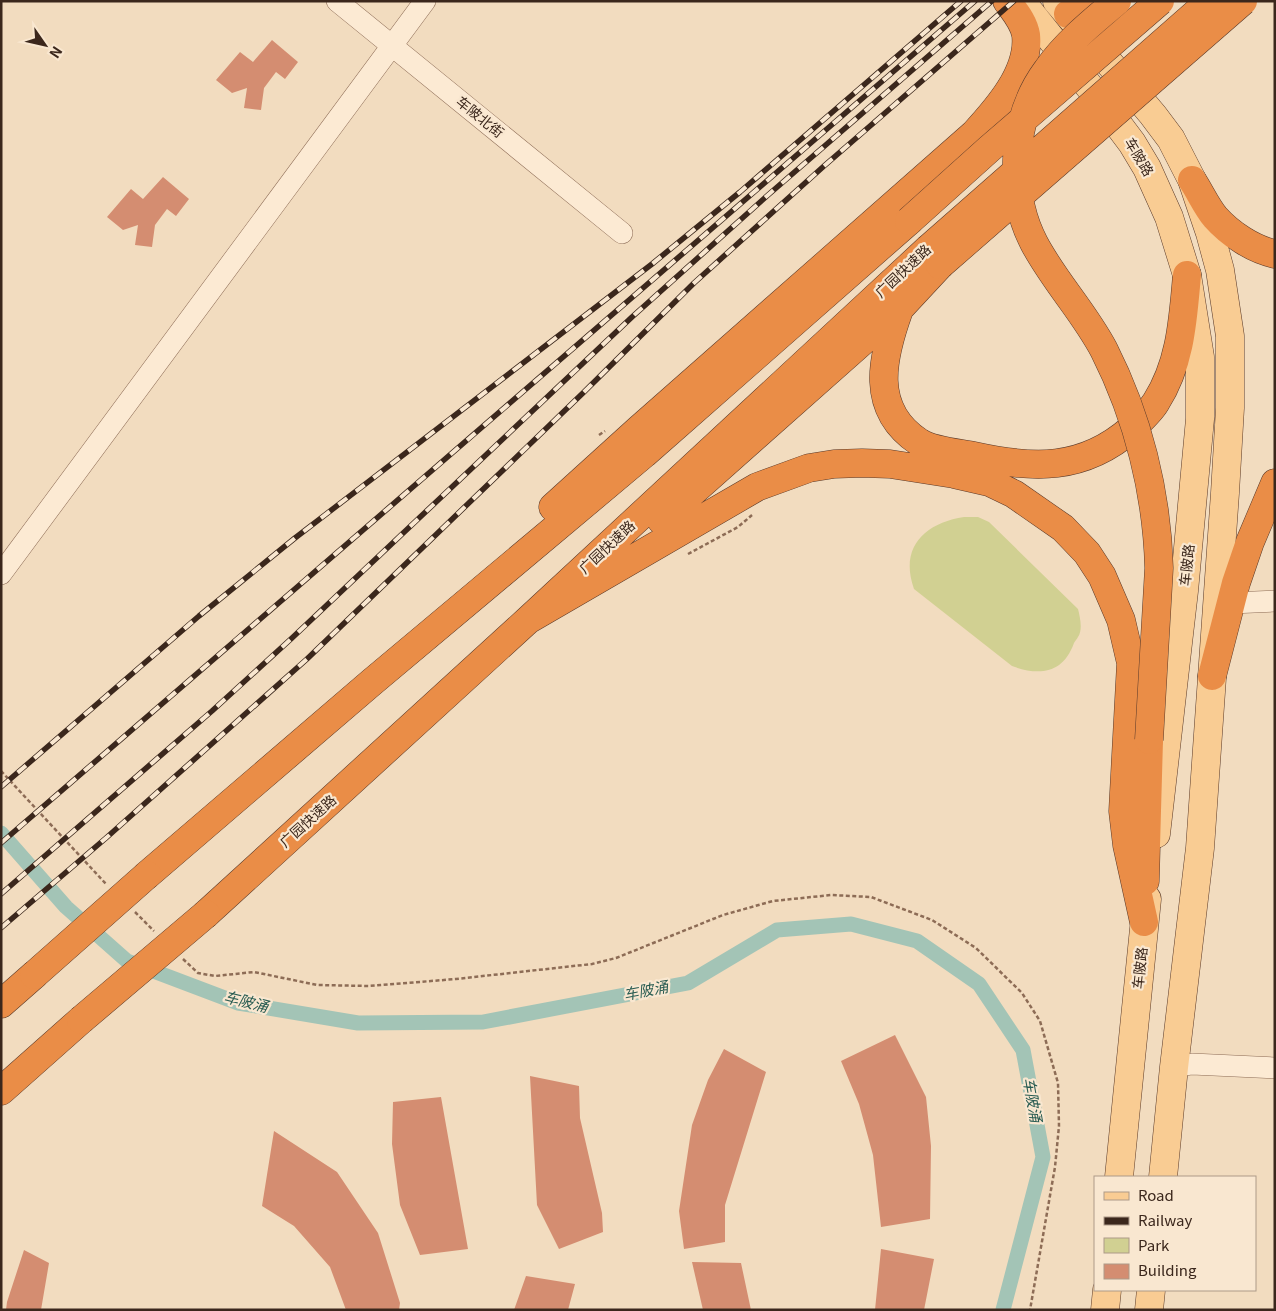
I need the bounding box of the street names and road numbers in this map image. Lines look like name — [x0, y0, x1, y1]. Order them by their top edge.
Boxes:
street label: 车陂北街 — [453, 91, 509, 142]
street label: 车陂路 — [1120, 133, 1159, 180]
street label: 广园快速路 — [870, 239, 935, 301]
street label: 广园快速路 — [574, 515, 639, 577]
street label: 车陂路 — [1174, 543, 1198, 587]
street label: 广园快速路 — [275, 789, 340, 851]
street label: 车陂路 — [1127, 946, 1151, 990]

